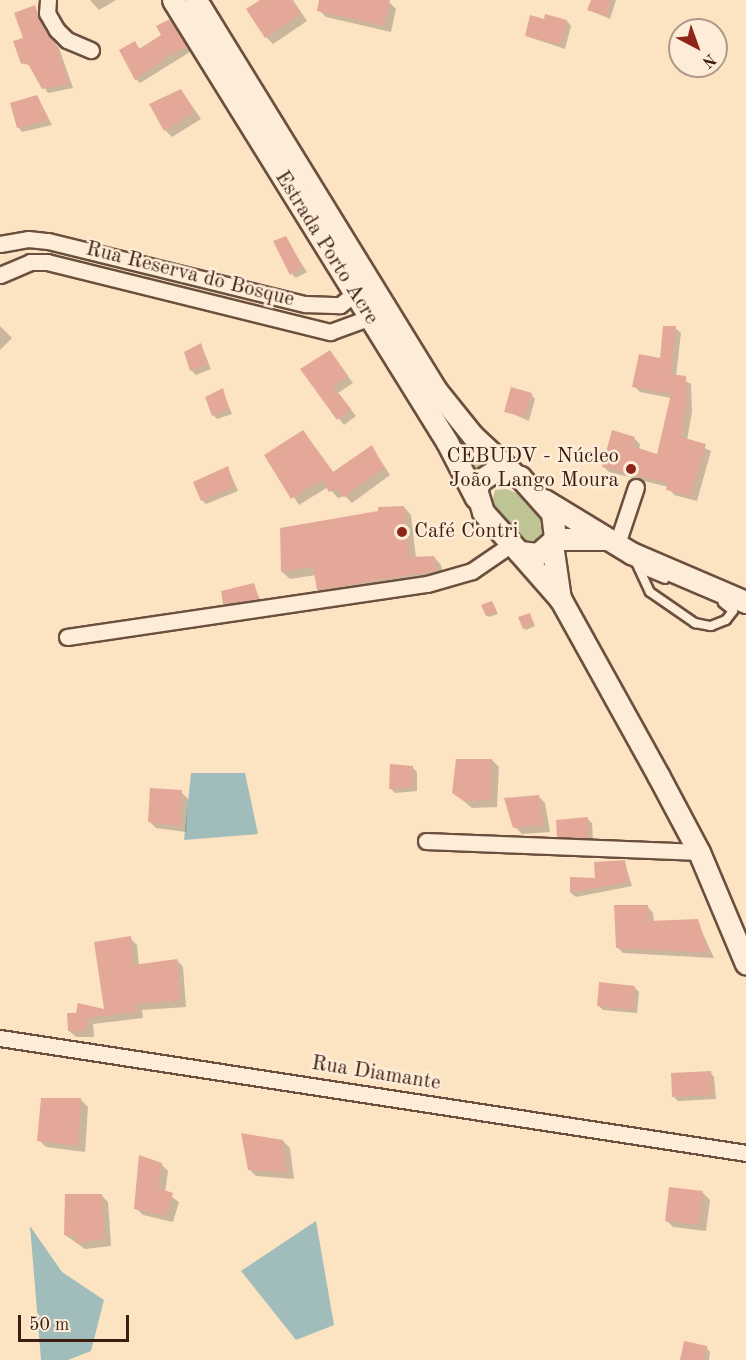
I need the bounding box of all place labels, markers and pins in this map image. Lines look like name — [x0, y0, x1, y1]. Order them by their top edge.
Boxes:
place label: CEBUDV - Núcleo João Lango Moura — [447, 444, 619, 494]
marker: CEBUDV - Núcleo João Lango Moura — [624, 462, 638, 476]
place label: Café Contri — [414, 519, 518, 545]
marker: Café Contri — [395, 525, 409, 539]

